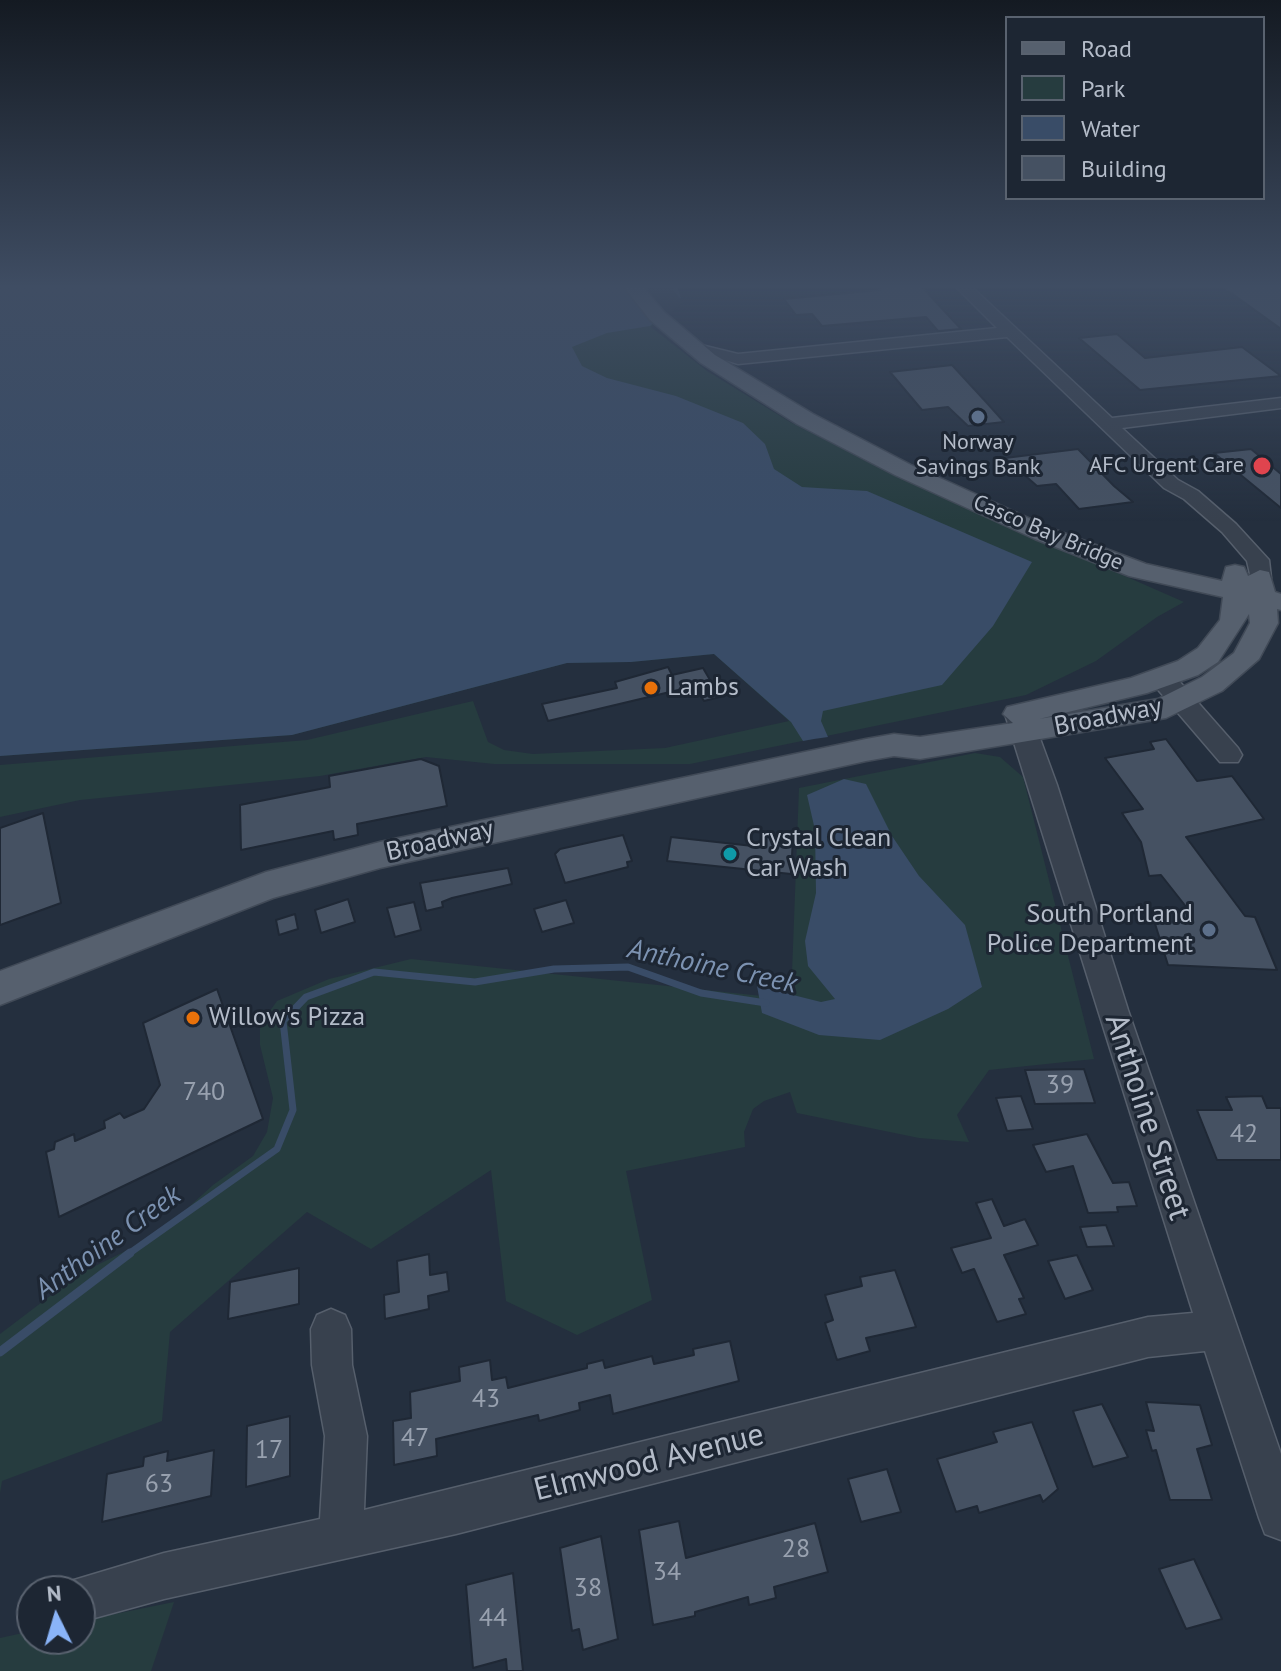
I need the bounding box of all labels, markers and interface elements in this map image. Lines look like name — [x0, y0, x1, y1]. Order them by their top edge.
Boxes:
legend — [1005, 16, 1265, 200]
text: Road — [1081, 33, 1132, 64]
text: Park — [1081, 73, 1125, 104]
text: Water — [1081, 113, 1140, 144]
text: Building — [1081, 153, 1167, 184]
marker: Norway Savings Bank — [969, 408, 987, 426]
place label: Norway Savings Bank — [916, 430, 1040, 482]
place label: AFC Urgent Care — [1089, 453, 1244, 479]
marker: AFC Urgent Care — [1251, 455, 1273, 477]
street label: Casco Bay Bridge — [969, 490, 1127, 576]
place label: Lambs — [667, 672, 739, 704]
marker: Lambs — [642, 679, 660, 697]
street label: Broadway — [1052, 691, 1164, 743]
street label: Broadway — [383, 814, 497, 868]
place label: Crystal Clean Car Wash — [746, 823, 891, 884]
marker: Crystal Clean Car Wash — [721, 845, 739, 863]
place label: South Portland Police Department — [987, 899, 1193, 960]
marker: South Portland Police Department — [1200, 921, 1218, 939]
water label: Anthoine Creek — [624, 933, 800, 1001]
place label: Willow's Pizza — [209, 1002, 365, 1034]
marker: Willow's Pizza — [184, 1009, 202, 1027]
street label: Anthoine Street — [1096, 1009, 1198, 1225]
house number: 39 — [1046, 1070, 1074, 1102]
house number: 740 — [183, 1077, 225, 1109]
house number: 42 — [1230, 1119, 1258, 1151]
water label: Anthoine Creek — [29, 1179, 187, 1307]
house number: 43 — [472, 1384, 500, 1416]
street label: Elmwood Avenue — [530, 1416, 768, 1510]
house number: 47 — [401, 1423, 429, 1455]
house number: 17 — [255, 1435, 283, 1467]
house number: 63 — [145, 1469, 173, 1501]
house number: 28 — [782, 1534, 810, 1566]
house number: 34 — [653, 1557, 681, 1589]
house number: 38 — [574, 1573, 602, 1605]
north arrow — [16, 1575, 96, 1655]
text: N — [46, 1579, 63, 1608]
house number: 44 — [479, 1603, 507, 1635]

